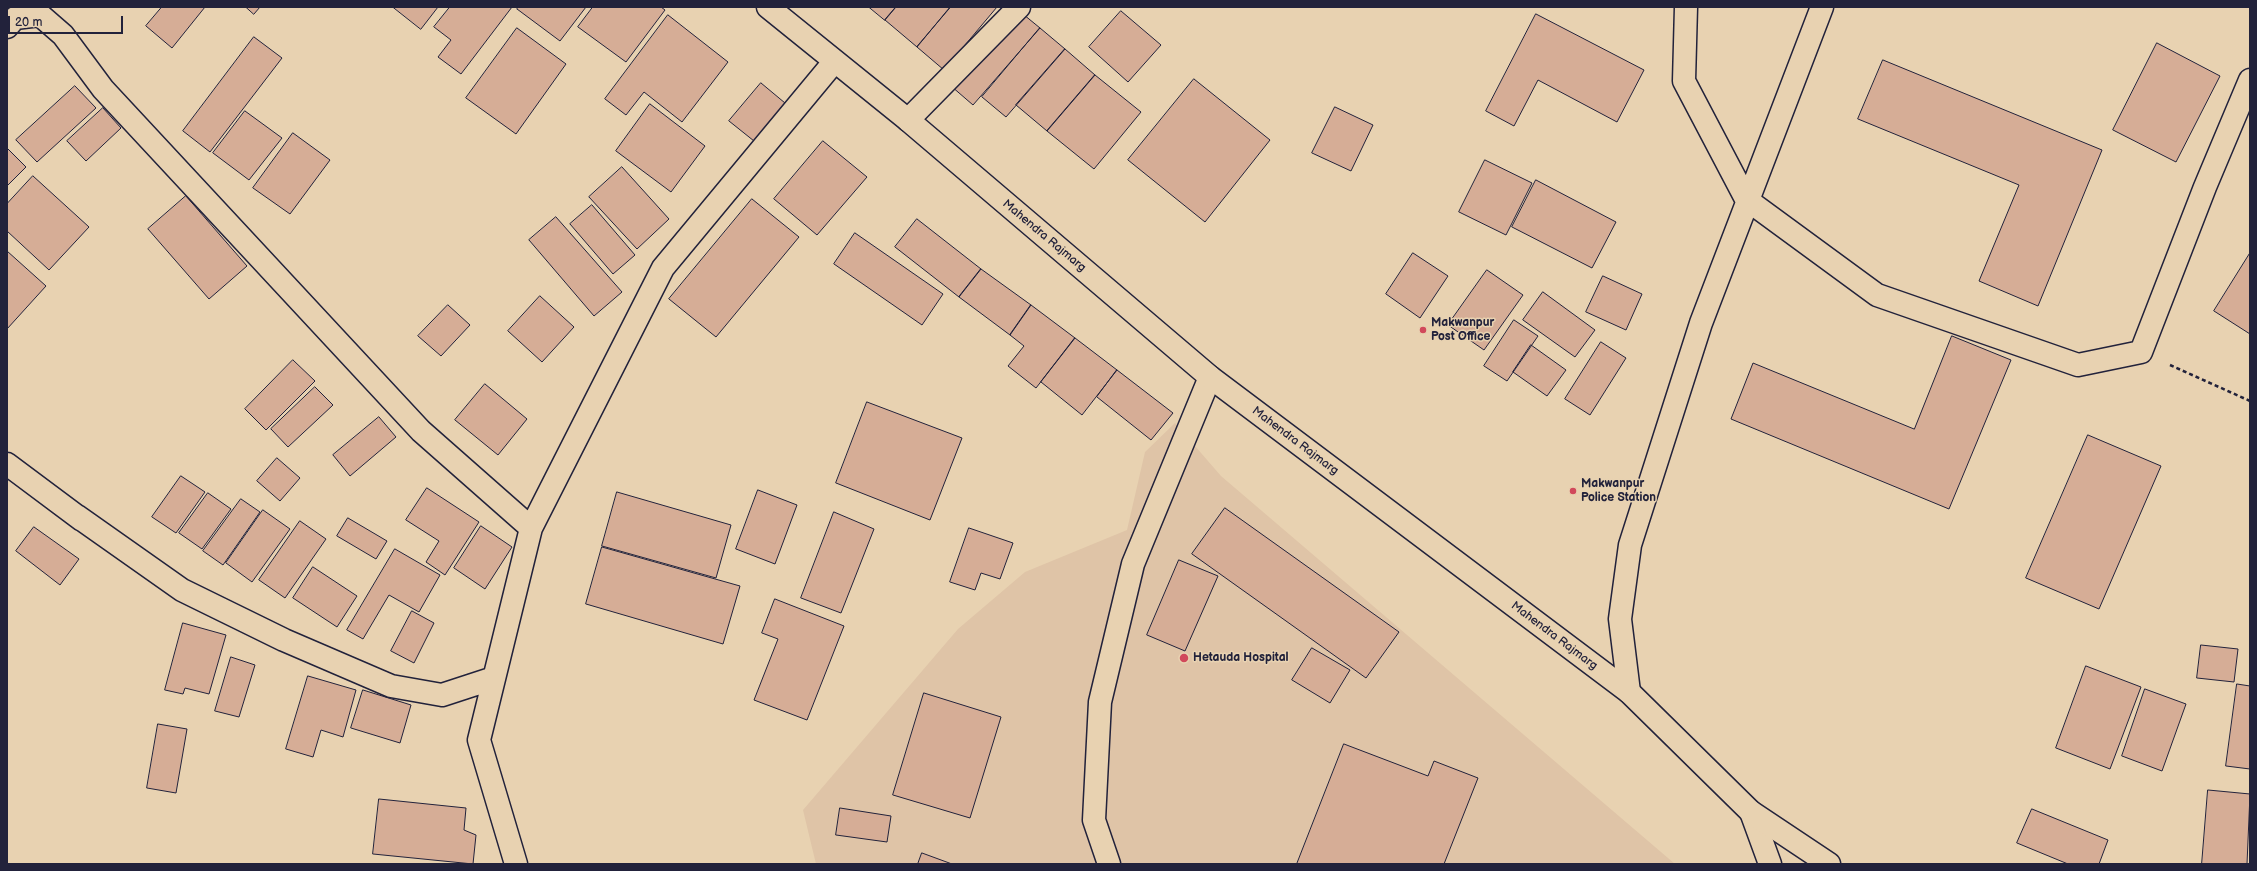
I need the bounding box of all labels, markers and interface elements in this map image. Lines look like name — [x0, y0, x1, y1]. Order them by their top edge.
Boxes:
scale bar — [10, 8, 125, 34]
text: 20 m — [15, 15, 42, 30]
street label: Mahendra Rajmarg — [999, 197, 1089, 275]
place label: Makwanpur Post Office — [1431, 316, 1494, 344]
marker: Makwanpur Post Office — [1418, 325, 1428, 335]
street label: Mahendra Rajmarg — [1249, 404, 1341, 478]
place label: Makwanpur Police Station — [1581, 477, 1656, 505]
marker: Makwanpur Police Station — [1568, 486, 1578, 496]
street label: Mahendra Rajmarg — [1508, 599, 1600, 673]
place label: Hetauda Hospital — [1193, 651, 1289, 665]
marker: Hetauda Hospital — [1178, 652, 1190, 664]

